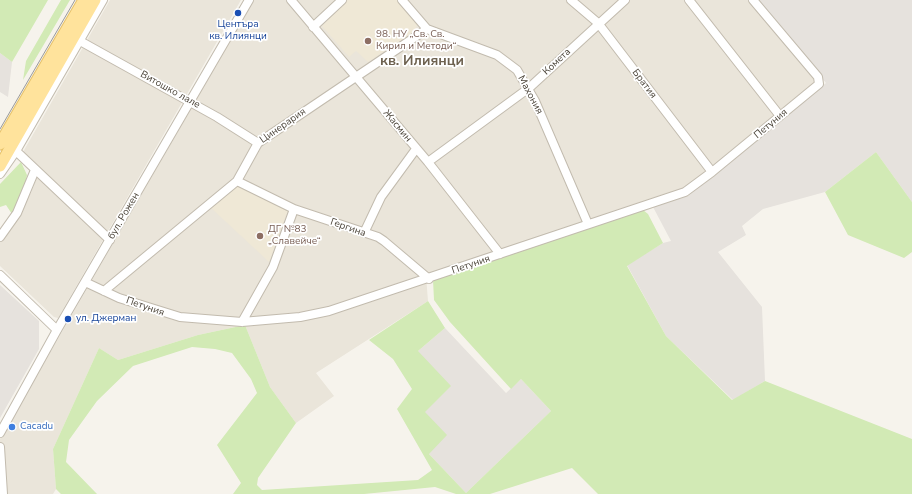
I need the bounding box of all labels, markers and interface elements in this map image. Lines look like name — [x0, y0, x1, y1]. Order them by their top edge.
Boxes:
marker: Центъра кв. Илиянци — [233, 8, 243, 18]
place label: Центъра кв. Илиянци — [209, 19, 267, 42]
place label: 98. НУ „Св. Св. Кирил и Методи“ — [376, 29, 456, 52]
marker: 98. НУ „Св. Св. Кирил и Методи“ — [363, 36, 373, 46]
street label: Комета — [541, 46, 573, 78]
district label: кв. Илиянци — [380, 54, 464, 70]
street label: Братия — [629, 67, 659, 101]
street label: Витошко лале — [138, 69, 202, 111]
street label: Махония — [515, 74, 545, 116]
street label: Цинерария — [258, 106, 308, 146]
street label: Петуния — [752, 107, 790, 141]
street label: Жасмин — [380, 108, 414, 144]
street label: бул. Рожен — [106, 190, 142, 242]
street label: Гергина — [329, 216, 367, 240]
place label: ДГ №83 „Славейче“ — [268, 224, 321, 248]
marker: ДГ №83 „Славейче“ — [255, 231, 265, 241]
street label: Петуния — [450, 253, 492, 277]
street label: Петуния — [124, 295, 166, 319]
place label: ул. Джерман — [76, 313, 136, 325]
marker: ул. Джерман — [63, 314, 73, 324]
place label: Cacadu — [20, 421, 53, 433]
marker: Cacadu — [7, 422, 17, 432]

